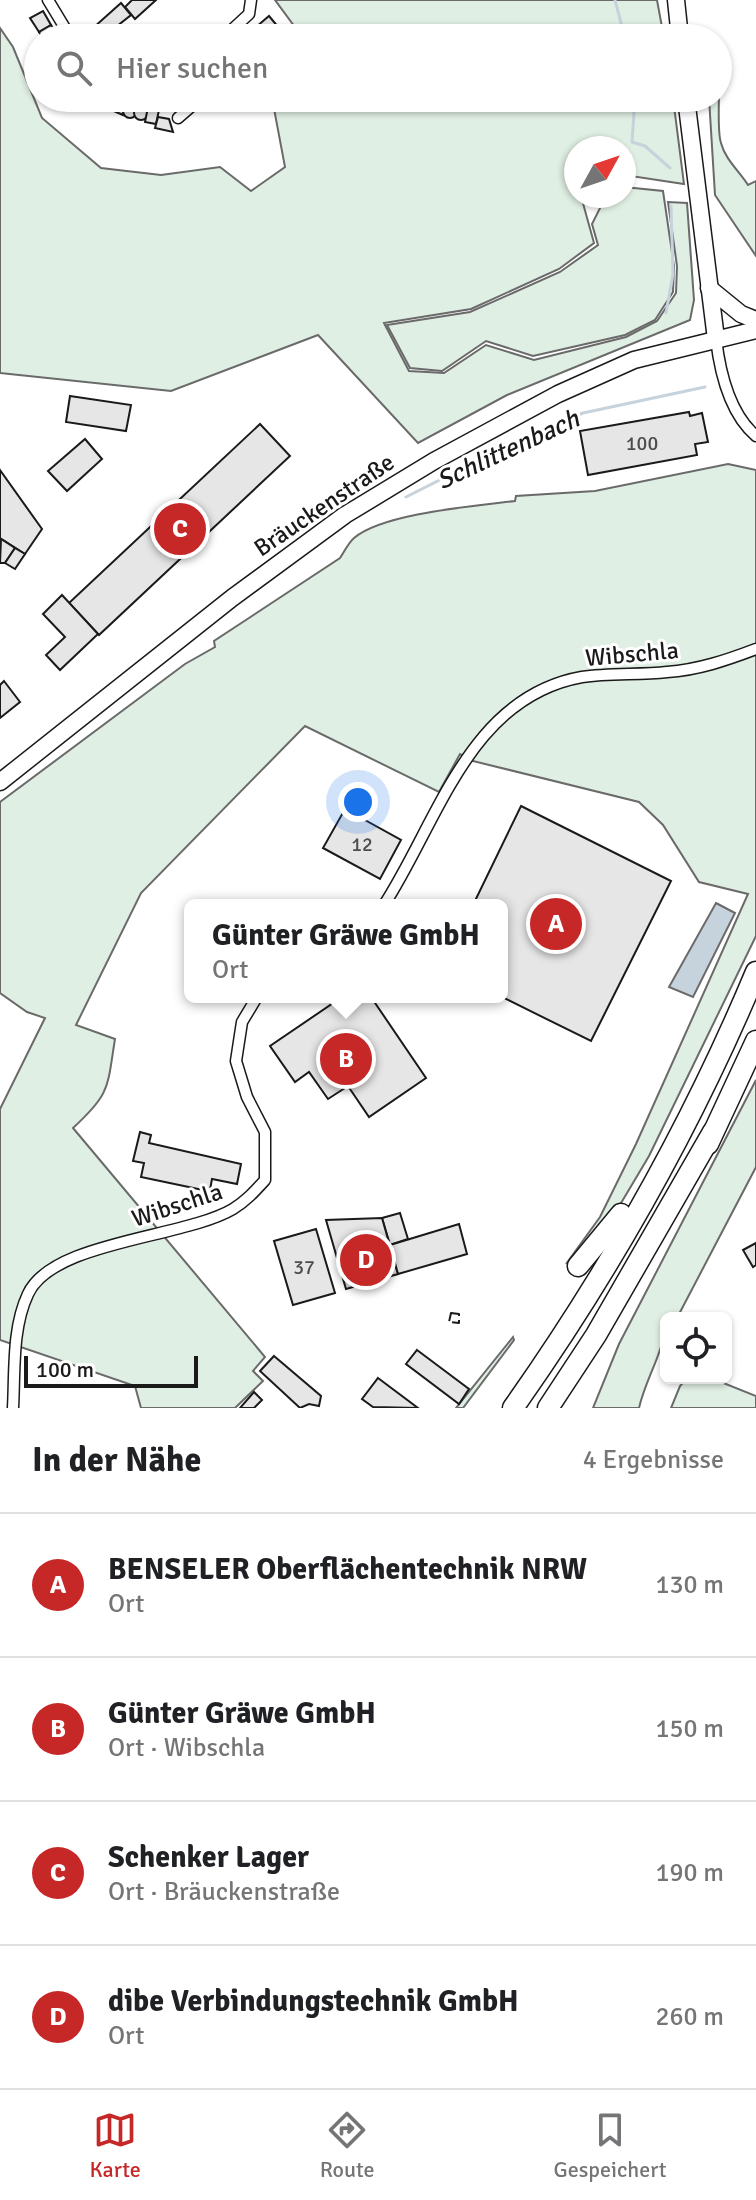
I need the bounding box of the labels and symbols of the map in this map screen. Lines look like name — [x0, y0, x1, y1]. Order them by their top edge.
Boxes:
north arrow — [564, 136, 636, 208]
water label: Schlittenbach — [432, 403, 585, 497]
house number: 100 — [626, 431, 658, 456]
street label: Bräuckenstraße — [248, 447, 400, 563]
pin: C — [154, 499, 206, 559]
street label: Wibschla — [584, 635, 680, 673]
your location — [338, 782, 378, 822]
house number: 12 — [351, 832, 373, 857]
pin: A — [530, 894, 582, 954]
pin: B — [320, 1029, 372, 1089]
street label: Wibschla — [128, 1176, 226, 1234]
pin: D — [340, 1230, 392, 1290]
house number: 37 — [293, 1255, 315, 1280]
scale bar — [24, 1352, 198, 1388]

